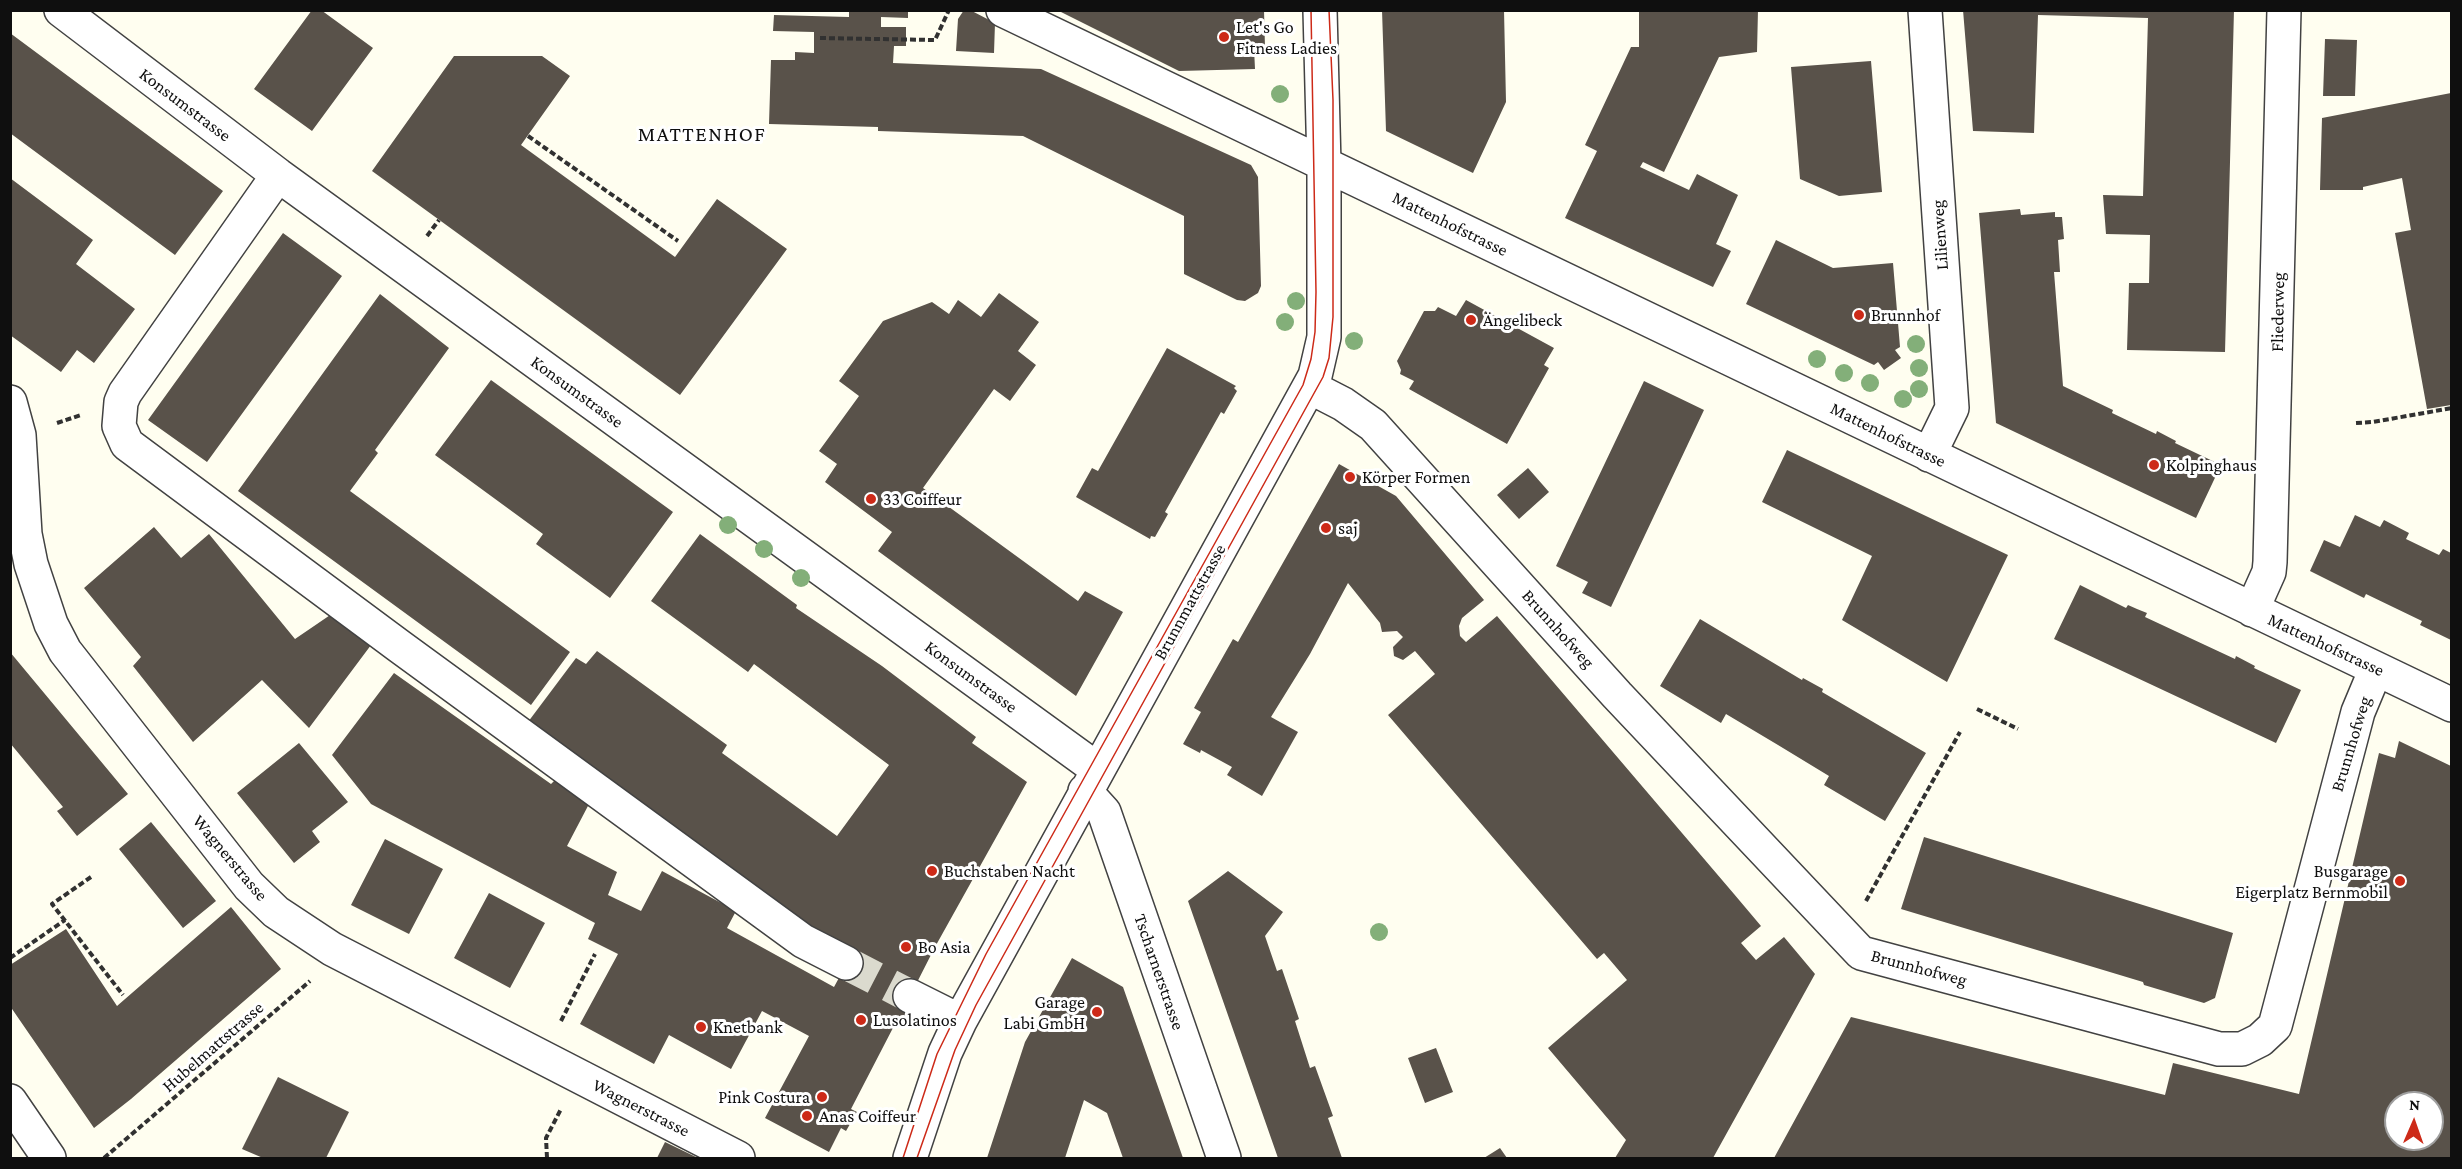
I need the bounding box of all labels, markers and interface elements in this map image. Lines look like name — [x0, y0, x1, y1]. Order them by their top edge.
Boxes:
place label: Let's Go Fitness Ladies — [1236, 16, 1337, 58]
marker: Let's Go Fitness Ladies — [1217, 30, 1231, 44]
street label: Konsumstrasse — [135, 64, 235, 146]
district label: MATTENHOF — [638, 122, 766, 148]
street label: Mattenhofstrasse — [1389, 187, 1511, 261]
street label: Lilienweg — [1927, 199, 1953, 271]
street label: Fliederweg — [2267, 272, 2289, 352]
place label: Brunnhof — [1871, 304, 1940, 326]
marker: Brunnhof — [1852, 308, 1866, 322]
place label: Ängelibeck — [1483, 309, 1562, 331]
marker: Ängelibeck — [1464, 313, 1478, 327]
street label: Konsumstrasse — [526, 351, 628, 433]
street label: Mattenhofstrasse — [1827, 398, 1949, 472]
place label: Kolpinghaus — [2166, 454, 2257, 476]
marker: Kolpinghaus — [2147, 458, 2161, 472]
place label: Körper Formen — [1362, 466, 1470, 488]
marker: Körper Formen — [1343, 470, 1357, 484]
place label: 33 Coiffeur — [883, 488, 962, 510]
marker: 33 Coiffeur — [864, 492, 878, 506]
place label: saj — [1338, 517, 1358, 539]
marker: saj — [1319, 521, 1333, 535]
street label: Brunnmattstrasse — [1149, 540, 1231, 664]
street label: Brunnhofweg — [1517, 585, 1599, 673]
street label: Mattenhofstrasse — [2264, 609, 2388, 681]
street label: Konsumstrasse — [920, 636, 1022, 718]
street label: Brunnhofweg — [2326, 694, 2376, 794]
street label: Wagnerstrasse — [188, 810, 272, 906]
place label: Buchstaben Nacht — [944, 860, 1075, 882]
place label: Busgarage Eigerplatz Bernmobil — [2235, 860, 2388, 902]
marker: Buchstaben Nacht — [925, 864, 939, 878]
marker: Busgarage Eigerplatz Bernmobil — [2393, 874, 2407, 888]
street label: Tscharnerstrasse — [1129, 911, 1189, 1033]
place label: Bo Asia — [918, 936, 970, 958]
marker: Bo Asia — [899, 940, 913, 954]
street label: Brunnhofweg — [1869, 945, 1969, 991]
place label: Garage Labi GmbH — [1003, 991, 1085, 1034]
street label: Hubelmattstrasse — [158, 997, 268, 1097]
marker: Garage Labi GmbH — [1090, 1005, 1104, 1019]
place label: Lusolatinos — [873, 1009, 957, 1031]
marker: Lusolatinos — [854, 1013, 868, 1027]
place label: Knetbank — [713, 1016, 783, 1038]
marker: Knetbank — [694, 1020, 708, 1034]
street label: Wagnerstrasse — [589, 1074, 693, 1142]
place label: Pink Costura — [718, 1086, 810, 1108]
marker: Pink Costura — [815, 1090, 829, 1104]
north arrow — [2384, 1091, 2444, 1151]
text: N — [2409, 1096, 2420, 1113]
place label: Anas Coiffeur — [819, 1105, 916, 1127]
marker: Anas Coiffeur — [800, 1109, 814, 1123]

